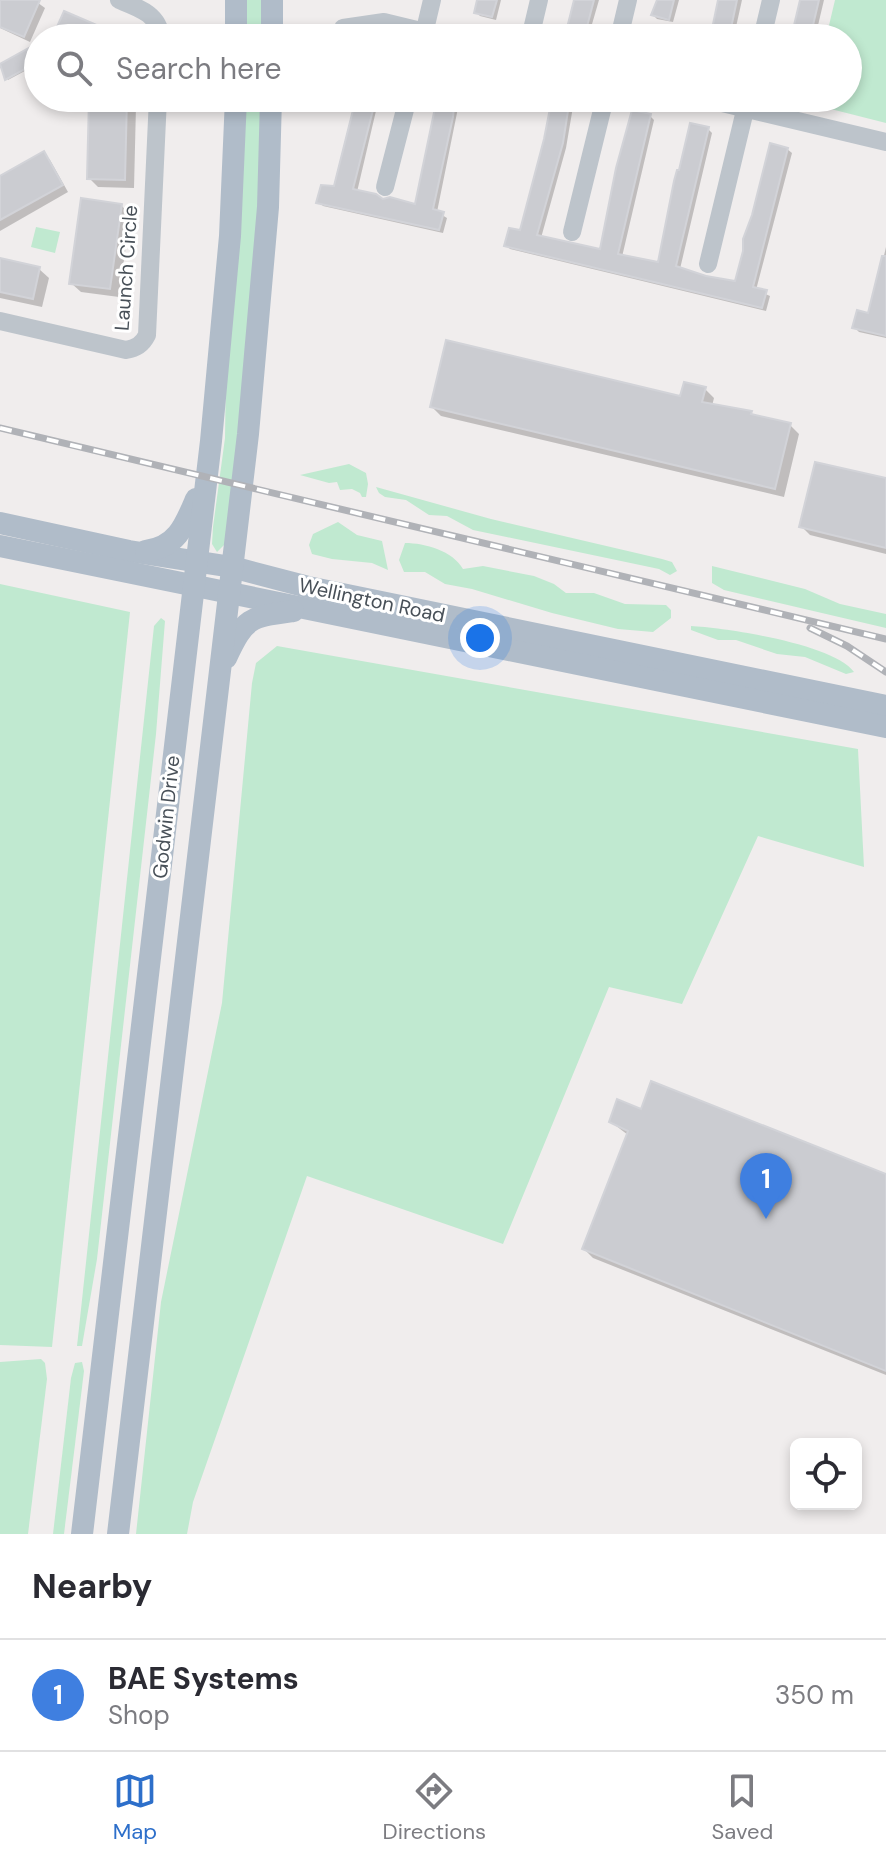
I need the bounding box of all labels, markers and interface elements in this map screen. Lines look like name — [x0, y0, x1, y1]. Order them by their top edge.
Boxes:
search box — [24, 24, 862, 112]
icon: search — [52, 46, 96, 90]
text: Search here — [116, 49, 282, 88]
street label: Launch Circle — [109, 204, 143, 332]
street label: Wellington Road — [297, 572, 447, 628]
your location — [460, 618, 500, 658]
street label: Godwin Drive — [147, 754, 185, 880]
pin: 1 — [740, 1153, 792, 1219]
map controls — [790, 1438, 862, 1510]
button: locate — [790, 1438, 862, 1510]
text: Nearby — [32, 1564, 152, 1609]
text: BAE Systems — [108, 1659, 299, 1698]
text: 1 — [53, 1678, 63, 1712]
text: 350 m — [775, 1678, 854, 1712]
text: Shop — [108, 1698, 170, 1732]
tab: Map — [113, 1769, 157, 1846]
tab: Directions — [383, 1769, 486, 1846]
tab: Saved — [712, 1769, 773, 1846]

